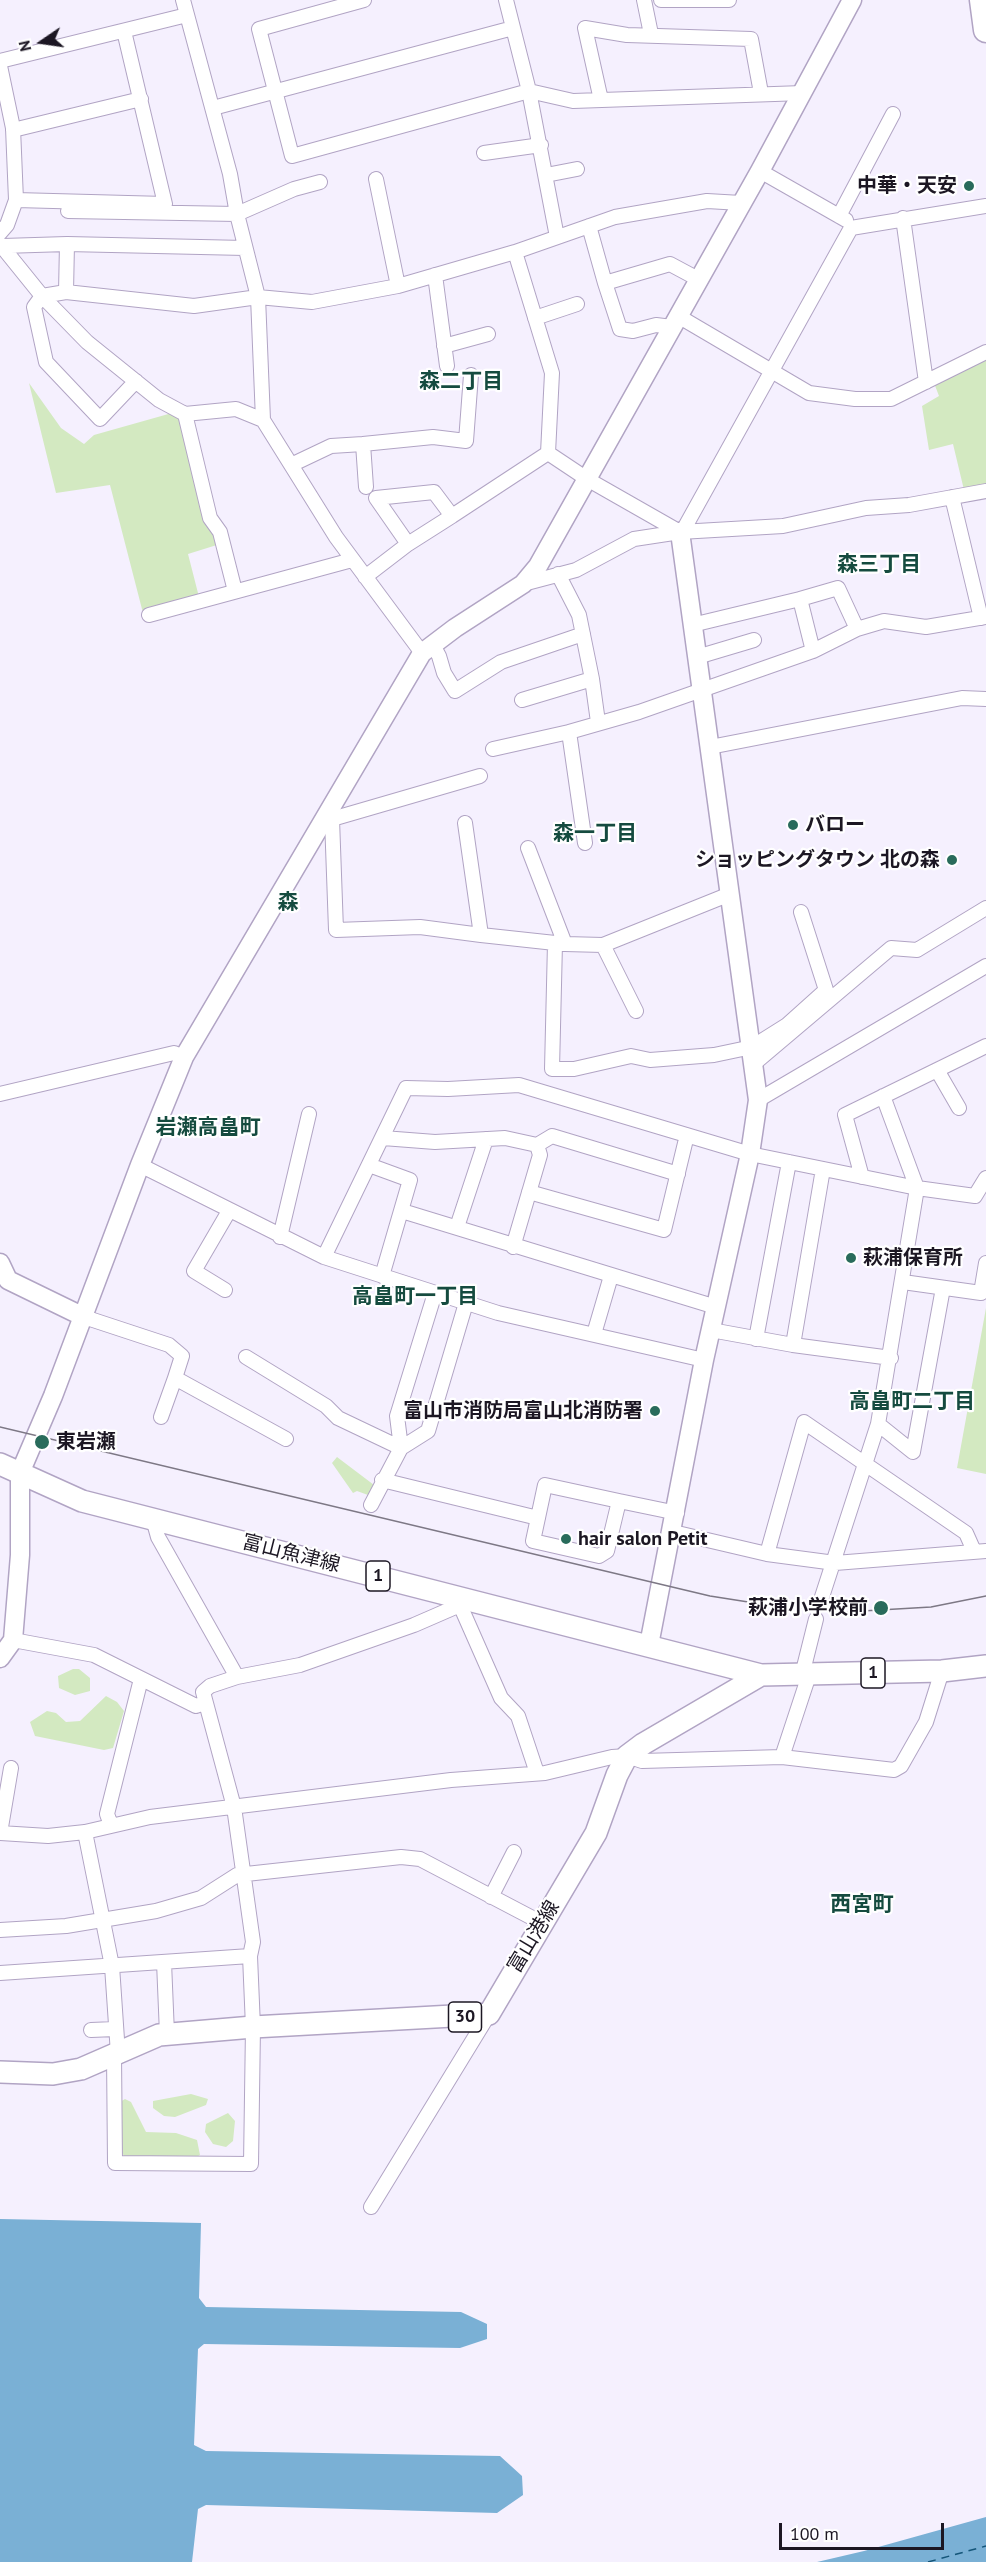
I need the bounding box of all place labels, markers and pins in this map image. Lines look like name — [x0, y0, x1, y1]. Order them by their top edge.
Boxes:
place label: 中華・天安 — [857, 174, 957, 198]
marker: 中華・天安 — [962, 179, 976, 193]
place label: バロー — [805, 813, 865, 837]
marker: バロー — [786, 818, 800, 832]
place label: ショッピングタウン 北の森 — [695, 848, 940, 872]
marker: ショッピングタウン 北の森 — [945, 853, 959, 867]
place label: 萩浦保育所 — [863, 1246, 963, 1270]
marker: 萩浦保育所 — [844, 1251, 858, 1265]
place label: 富山市消防局富山北消防署 — [403, 1399, 643, 1423]
marker: 富山市消防局富山北消防署 — [648, 1404, 662, 1418]
place label: 東岩瀬 — [56, 1430, 116, 1454]
marker: 東岩瀬 — [33, 1433, 51, 1451]
place label: hair salon Petit — [578, 1527, 707, 1551]
marker: hair salon Petit — [559, 1532, 573, 1546]
place label: 萩浦小学校前 — [748, 1596, 868, 1620]
marker: 萩浦小学校前 — [872, 1599, 890, 1617]

